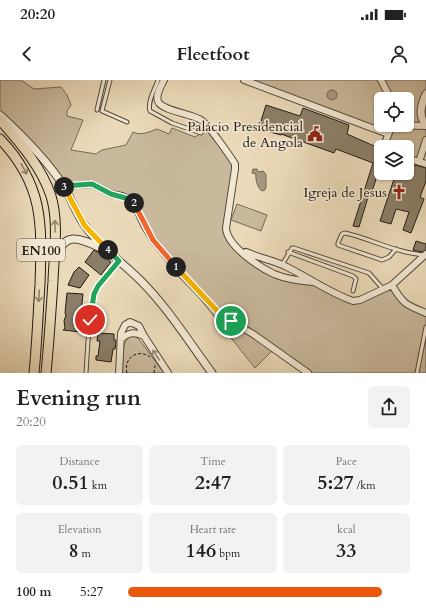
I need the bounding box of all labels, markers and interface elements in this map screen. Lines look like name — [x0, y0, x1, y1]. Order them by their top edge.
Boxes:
text: 20:20 — [20, 4, 55, 24]
text: Fleetfoot — [176, 42, 250, 67]
icon: back — [16, 43, 38, 65]
icon: person — [388, 43, 410, 65]
map controls — [374, 92, 414, 180]
button: locate — [374, 92, 414, 132]
place label: Palácio Presidencial de Angola — [187, 117, 303, 152]
public building icon: Palácio Presidencial de Angola — [306, 125, 324, 143]
button: layers — [374, 140, 414, 180]
one-way arrow — [20, 163, 28, 175]
pin: 3 — [54, 177, 74, 197]
text: 3 — [61, 179, 67, 194]
place label: Igreja de Jesus — [303, 183, 387, 202]
church icon: Igreja de Jesus — [390, 183, 408, 201]
pin: 2 — [124, 193, 144, 213]
text: 2 — [131, 195, 137, 210]
one-way arrow — [51, 220, 59, 233]
road number: EN100 — [17, 239, 65, 261]
pin: 4 — [98, 240, 118, 260]
text: 4 — [105, 242, 111, 257]
pin: 1 — [166, 257, 186, 277]
text: 1 — [173, 259, 179, 274]
one-way arrow — [35, 289, 43, 302]
pin — [73, 303, 107, 337]
pin — [214, 304, 248, 338]
icon: check — [79, 309, 101, 331]
icon: arrive — [220, 310, 242, 332]
one-way arrow — [152, 350, 160, 361]
text: Evening run — [16, 383, 141, 413]
button: share — [368, 386, 410, 428]
text: 20:20 — [16, 413, 46, 431]
text: Distance — [60, 454, 100, 469]
text: Time — [200, 454, 226, 469]
text: Pace — [336, 454, 357, 469]
text: 0.51 — [52, 469, 89, 496]
text: 2:47 — [195, 469, 231, 496]
text: 5:27 — [317, 469, 354, 496]
text: km — [89, 478, 107, 493]
text: /km — [354, 478, 375, 493]
text: Elevation — [58, 522, 102, 537]
text: Heart rate — [190, 522, 236, 537]
text: kcal — [337, 522, 356, 537]
text: 8 — [68, 537, 79, 564]
text: 146 — [186, 537, 216, 564]
text: 33 — [336, 537, 357, 564]
text: m — [79, 546, 91, 561]
text: bpm — [216, 546, 240, 561]
text: 100 m — [16, 583, 51, 601]
text: 5:27 — [80, 583, 103, 601]

